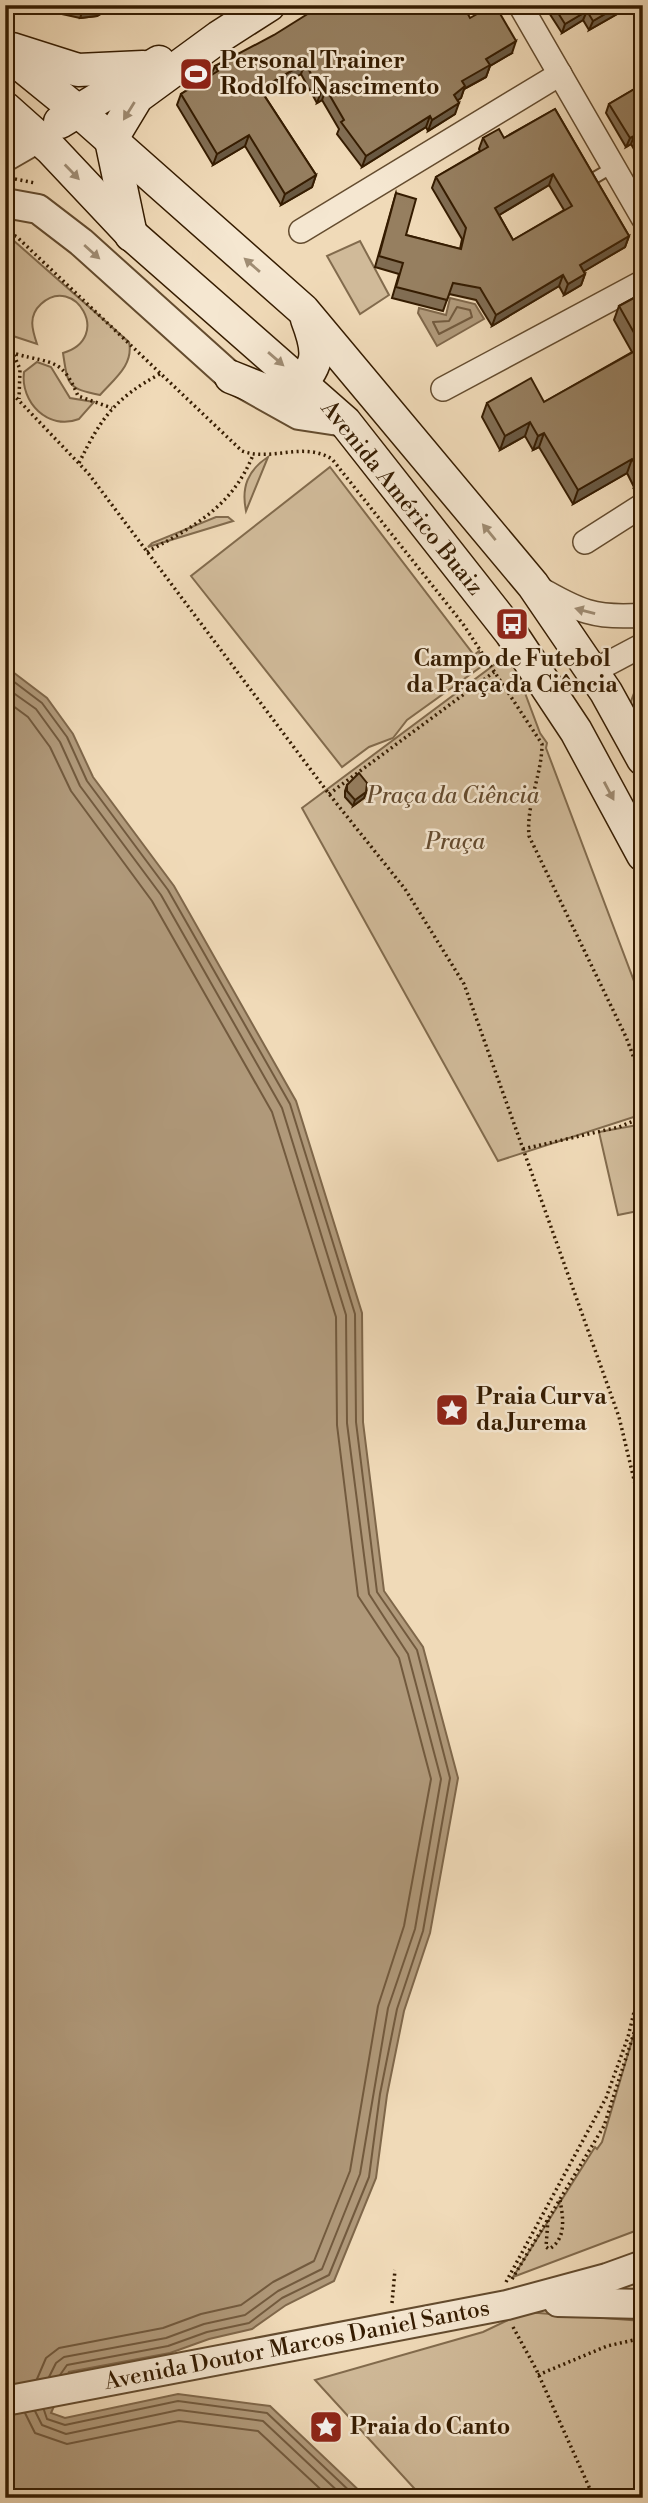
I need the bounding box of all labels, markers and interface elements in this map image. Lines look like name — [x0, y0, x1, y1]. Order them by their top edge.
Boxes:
place label: Personal Trainer Rodolfo Nascimento — [220, 47, 440, 101]
sports icon: Personal Trainer Rodolfo Nascimento — [177, 55, 215, 93]
one-way arrow — [122, 101, 135, 121]
one-way arrow — [64, 163, 80, 180]
one-way arrow — [83, 244, 101, 260]
one-way arrow — [243, 257, 261, 273]
one-way arrow — [268, 351, 285, 366]
street label: Avenida Américo Buaiz — [314, 394, 489, 601]
one-way arrow — [482, 523, 497, 541]
bus stop icon: Campo de Futebol da Praça da Ciência — [493, 605, 531, 643]
one-way arrow — [574, 606, 595, 616]
place label: Campo de Futebol da Praça da Ciência — [406, 645, 618, 699]
park label: Praça da Ciência — [366, 782, 540, 810]
one-way arrow — [602, 782, 614, 802]
park label: Praça — [424, 828, 485, 856]
place label: Praia Curva da Jurema — [476, 1383, 607, 1437]
place icon: Praia Curva da Jurema — [433, 1391, 471, 1429]
street label: Avenida Doutor Marcos Daniel Santos — [101, 2294, 492, 2396]
place icon: Praia do Canto — [307, 2408, 345, 2446]
place label: Praia do Canto — [350, 2413, 510, 2441]

